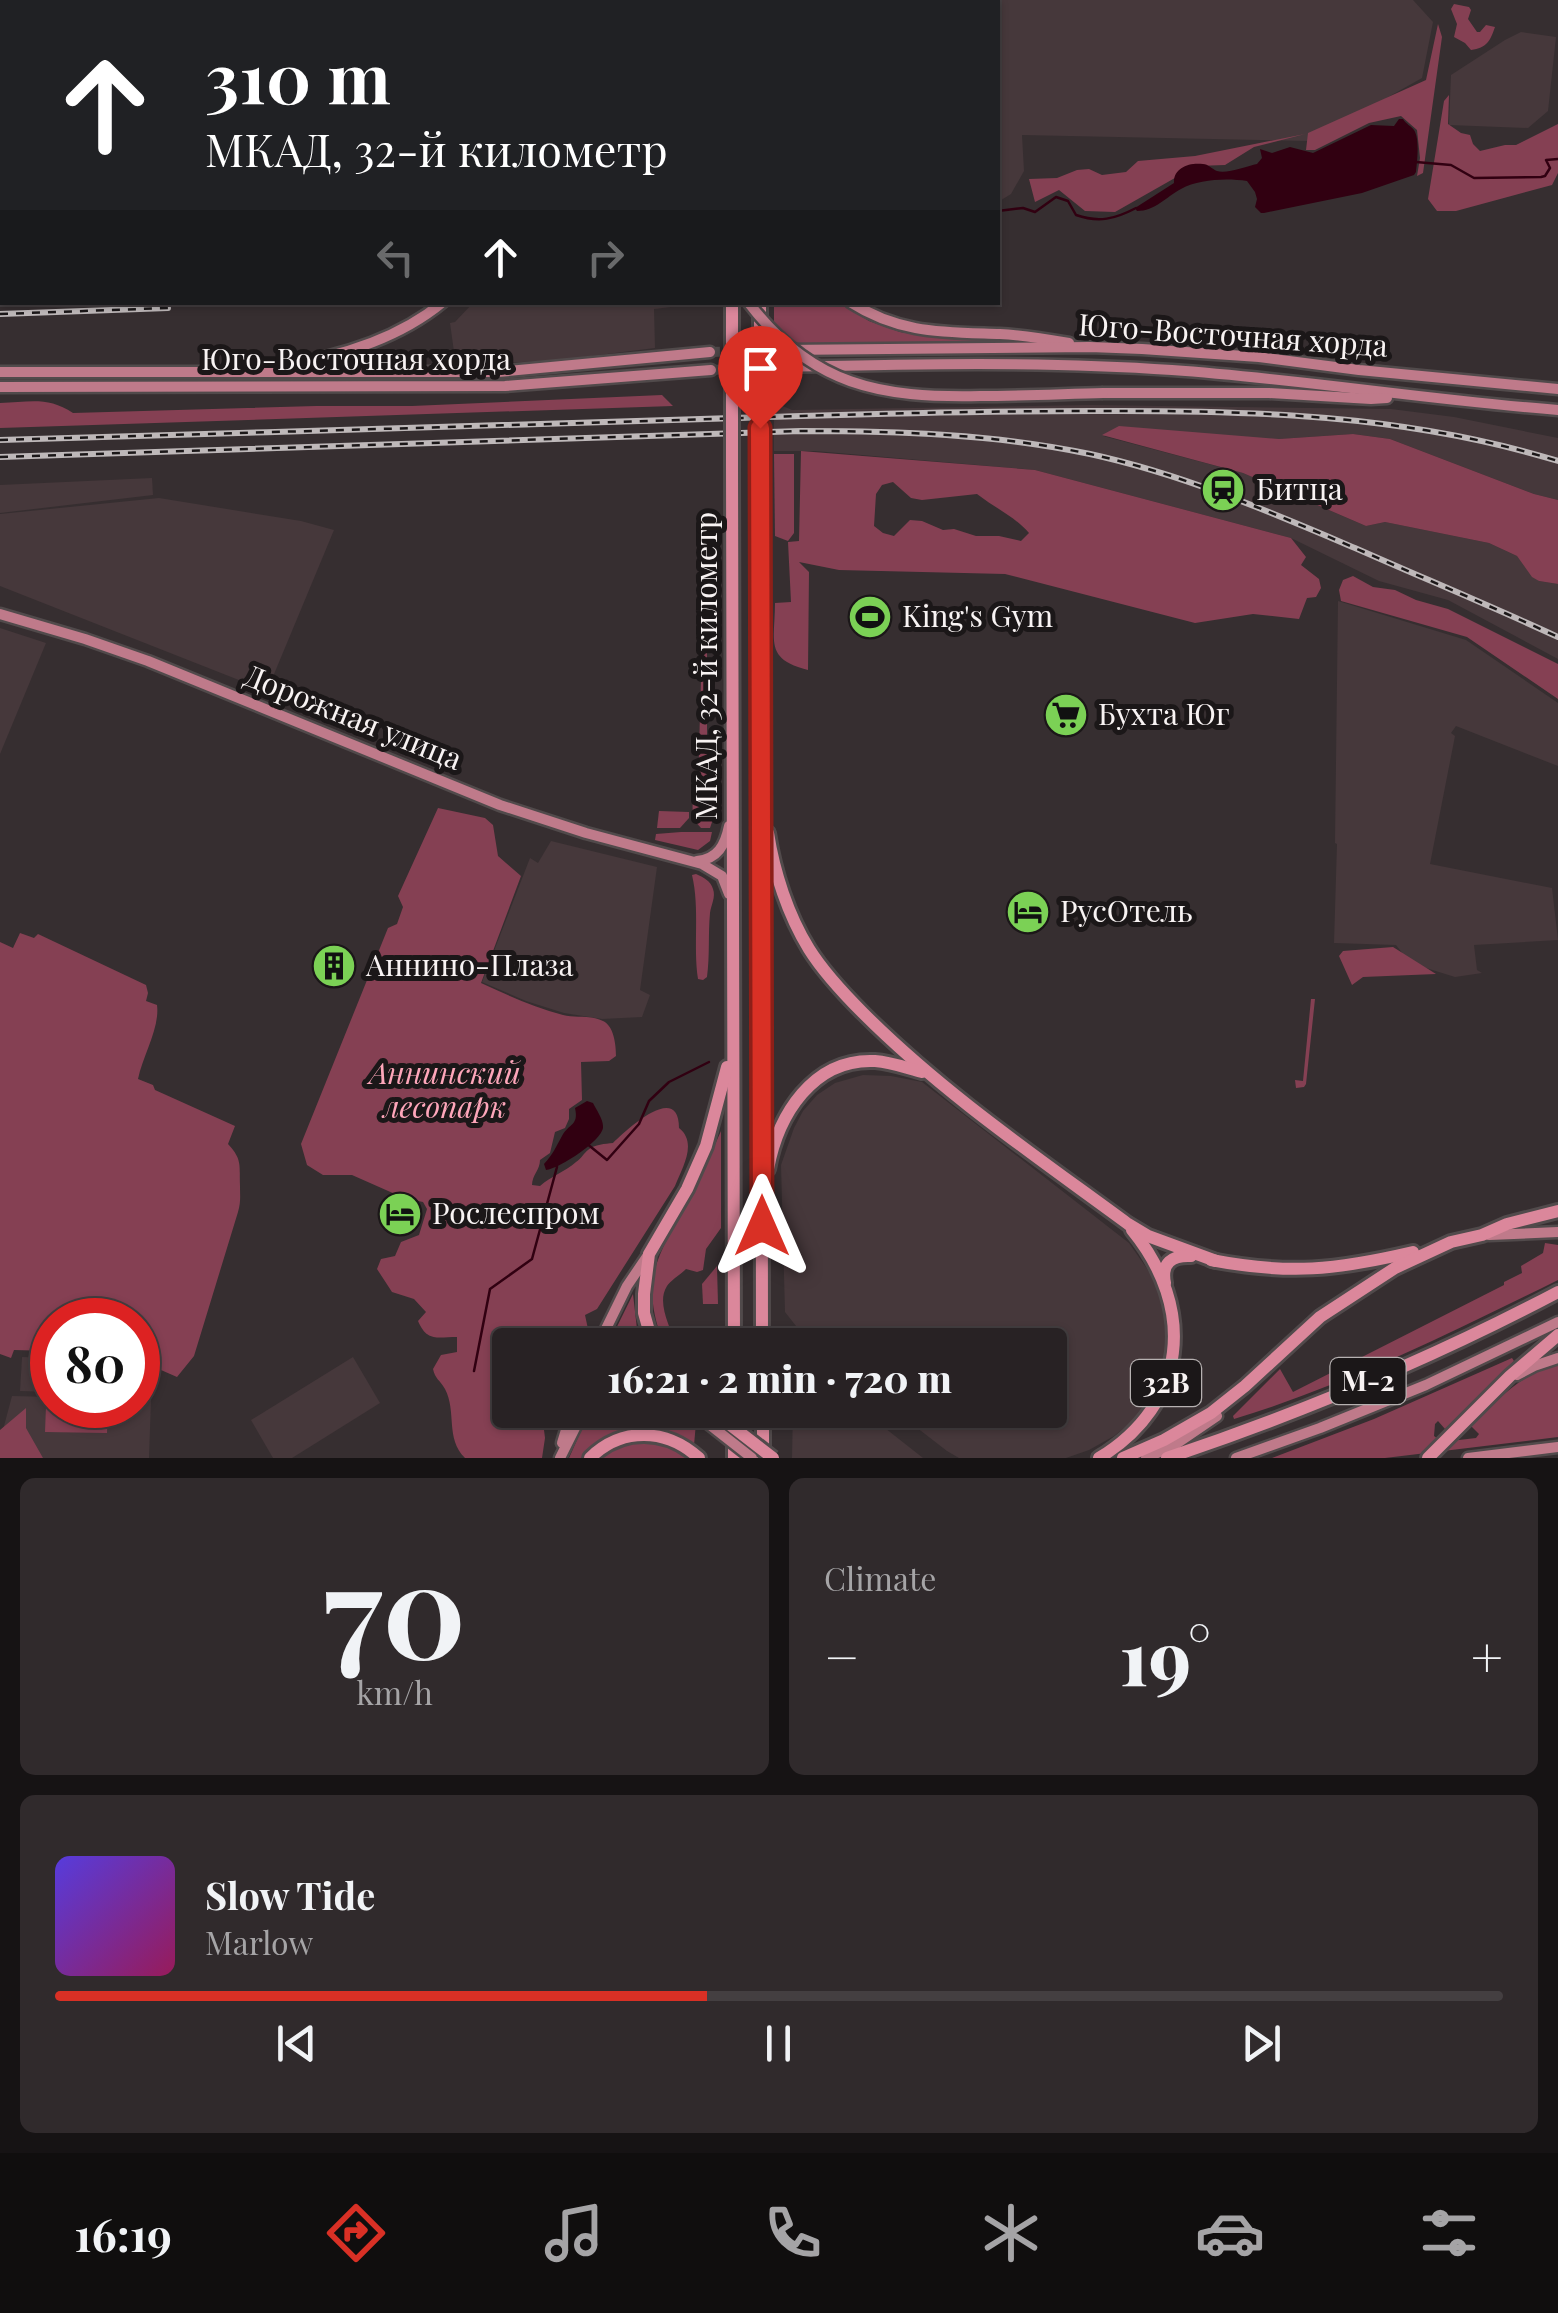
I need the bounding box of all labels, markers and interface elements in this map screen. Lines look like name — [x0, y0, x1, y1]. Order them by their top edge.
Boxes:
text: 310 m — [205, 28, 391, 122]
icon: ahead — [40, 40, 170, 170]
text: МКАД, 32-й километр — [205, 118, 668, 178]
icon: left — [368, 230, 423, 285]
icon: ahead — [473, 230, 528, 285]
icon: right — [578, 230, 633, 285]
street label: Юго-Восточная хорда — [1077, 303, 1389, 365]
pin — [718, 326, 803, 429]
street label: Юго-Восточная хорда — [201, 338, 511, 378]
icon: arrive — [733, 341, 788, 396]
station icon: Битца — [1200, 467, 1246, 513]
place label: Битца — [1256, 468, 1343, 508]
street label: МКАД, 32-й километр — [685, 512, 725, 820]
sports icon: King's Gym — [847, 594, 893, 640]
place label: King's Gym — [902, 595, 1053, 635]
street label: Дорожная улица — [239, 654, 468, 778]
supermarket icon: Бухта Юг — [1043, 692, 1089, 738]
place label: Бухта Юг — [1098, 693, 1230, 733]
hotel icon: РусОтель — [1005, 889, 1051, 935]
place label: РусОтель — [1060, 890, 1193, 930]
building icon: Аннино-Плаза — [311, 943, 357, 989]
place label: Аннино-Плаза — [365, 944, 573, 984]
park label: Аннинский лесопарк — [366, 1052, 522, 1126]
position arrow — [710, 1174, 814, 1278]
hotel icon: Рослеспром — [377, 1191, 423, 1237]
place label: Рослеспром — [432, 1192, 600, 1232]
speed limit sign: 80 — [30, 1298, 160, 1428]
text: 16:21 · 2 min · 720 m — [607, 1352, 952, 1403]
road number: М-2 — [1330, 1358, 1406, 1404]
road number: 32B — [1131, 1360, 1201, 1406]
text: 70 — [323, 1518, 466, 1692]
text: Climate — [824, 1556, 936, 1599]
text: 19° — [1120, 1605, 1211, 1705]
text: − — [824, 1618, 860, 1692]
text: + — [1471, 1618, 1503, 1692]
text: km/h — [356, 1670, 433, 1713]
text: Slow Tide — [205, 1869, 375, 1920]
text: Marlow — [205, 1920, 313, 1963]
icon: previous — [269, 2016, 324, 2071]
icon: pause — [751, 2016, 806, 2071]
icon: next — [1234, 2016, 1289, 2071]
icon: directions — [321, 2198, 391, 2268]
icon: music — [539, 2198, 609, 2268]
icon: phone — [758, 2198, 828, 2268]
icon: climate — [976, 2198, 1046, 2268]
icon: car — [1195, 2198, 1265, 2268]
icon: filters — [1414, 2198, 1484, 2268]
text: 16:19 — [74, 2203, 172, 2263]

